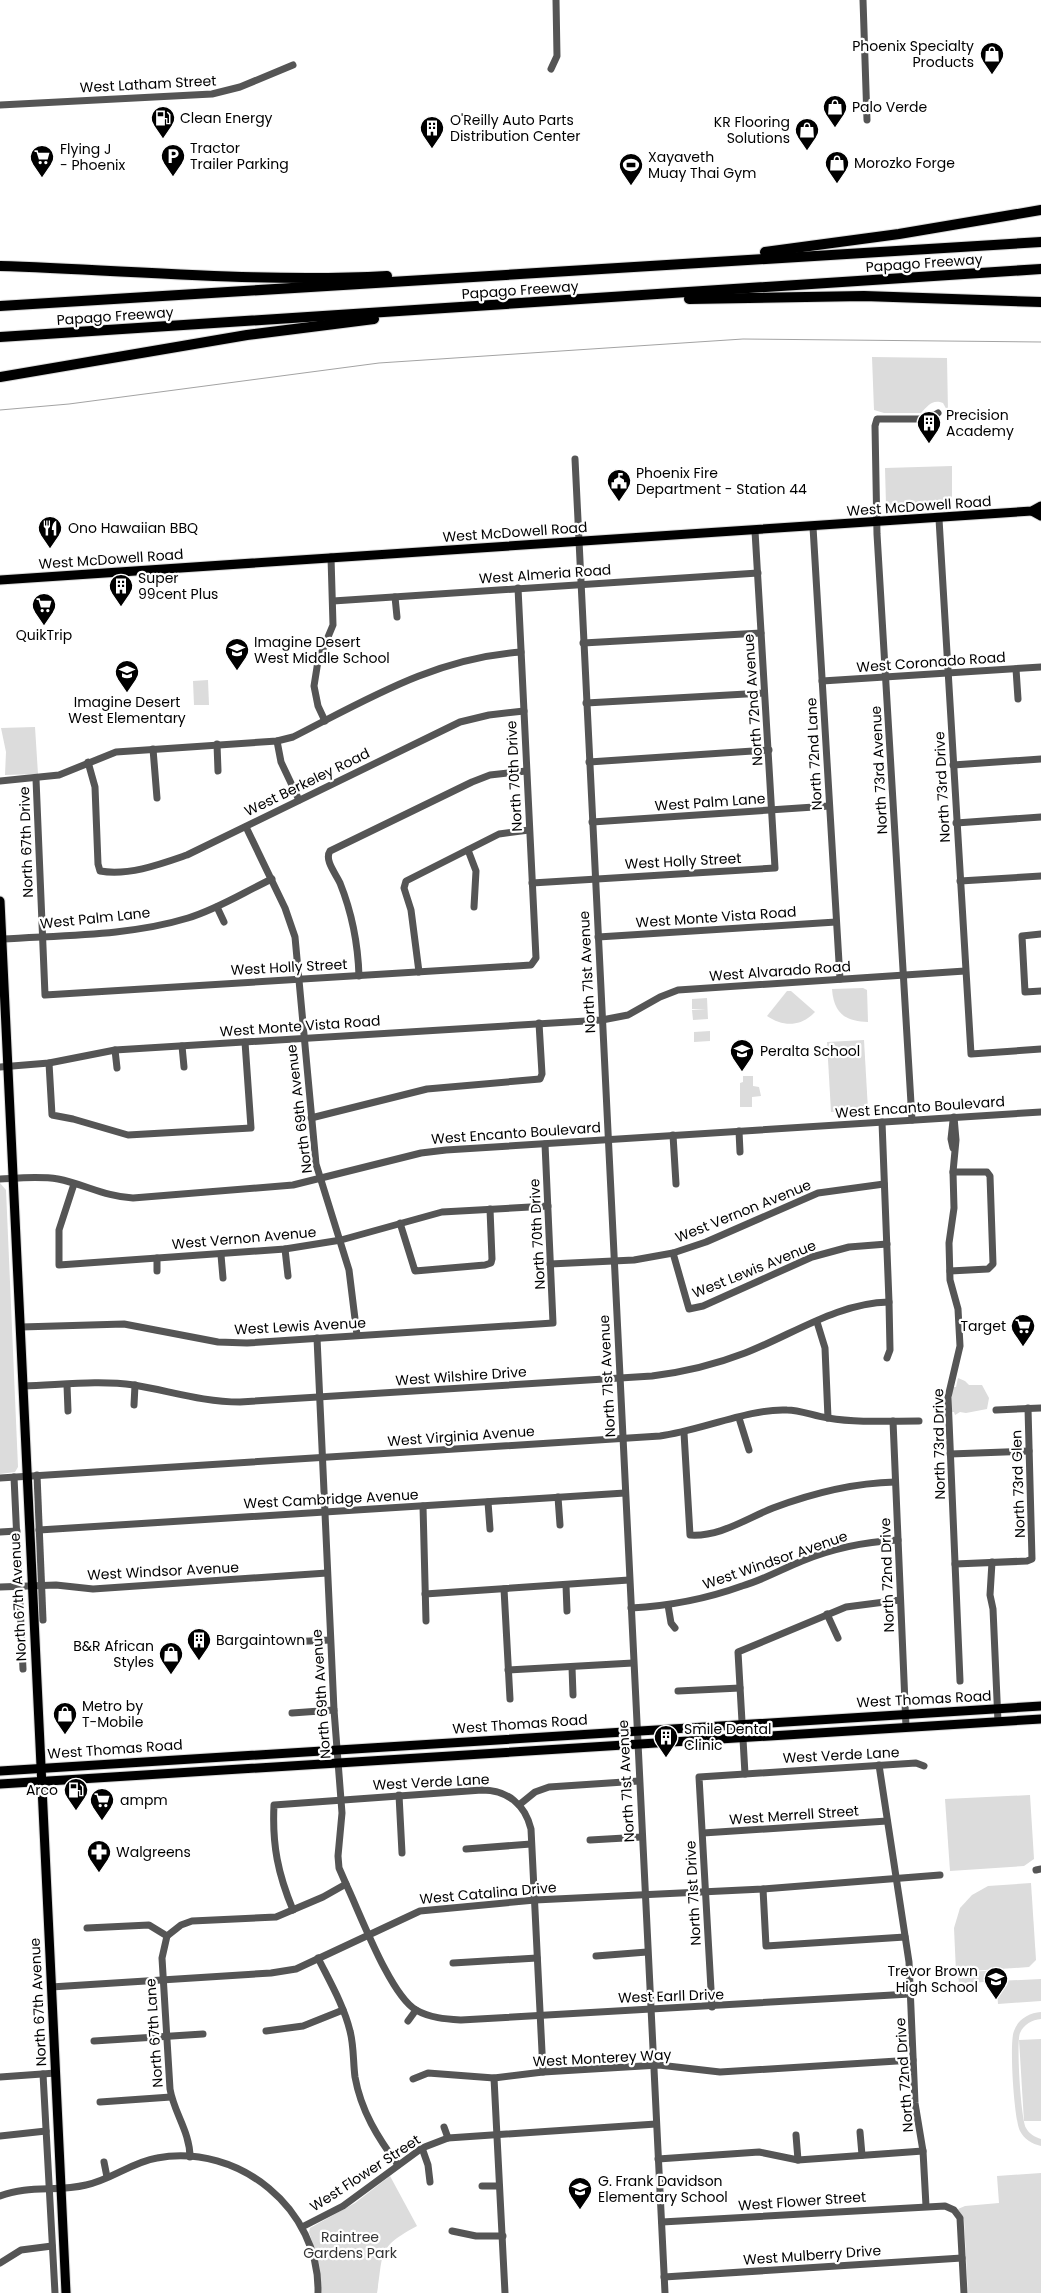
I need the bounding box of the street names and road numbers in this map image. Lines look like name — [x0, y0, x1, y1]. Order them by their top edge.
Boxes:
street label: West Latham Street — [79, 70, 217, 98]
street label: Papago Freeway — [865, 249, 983, 277]
street label: Papago Freeway — [461, 276, 579, 304]
street label: Papago Freeway — [56, 302, 174, 330]
street label: West McDowell Road — [846, 491, 992, 521]
street label: West McDowell Road — [442, 517, 588, 547]
street label: West McDowell Road — [38, 544, 184, 574]
street label: West Almeria Road — [478, 559, 612, 589]
street label: North 72nd Avenue — [738, 633, 768, 767]
street label: West Coronado Road — [856, 647, 1006, 677]
street label: North 72nd Lane — [801, 697, 827, 811]
street label: North 73rd Avenue — [866, 705, 892, 835]
street label: North 70th Drive — [501, 720, 527, 832]
street label: North 73rd Drive — [929, 731, 955, 843]
street label: West Berkeley Road — [241, 743, 373, 821]
street label: North 67th Drive — [14, 786, 38, 898]
street label: West Palm Lane — [654, 788, 766, 816]
street label: West Holly Street — [624, 848, 742, 874]
street label: West Monte Vista Road — [635, 901, 797, 933]
street label: West Palm Lane — [39, 902, 151, 934]
street label: North 71st Avenue — [574, 910, 600, 1034]
street label: West Holly Street — [230, 954, 348, 980]
street label: West Alvarado Road — [709, 956, 851, 986]
street label: West Monte Vista Road — [219, 1010, 381, 1042]
street label: North 69th Avenue — [281, 1043, 317, 1175]
street label: West Encanto Boulevard — [835, 1091, 1005, 1123]
street label: West Encanto Boulevard — [431, 1117, 601, 1149]
street label: West Vernon Avenue — [672, 1174, 814, 1247]
street label: North 70th Drive — [524, 1178, 550, 1290]
street label: West Vernon Avenue — [171, 1222, 317, 1254]
street label: West Lewis Avenue — [689, 1235, 819, 1303]
street label: West Lewis Avenue — [234, 1313, 367, 1339]
street label: North 71st Avenue — [594, 1314, 620, 1438]
street label: West Wilshire Drive — [395, 1361, 528, 1391]
street label: North 73rd Drive — [928, 1388, 950, 1500]
street label: West Virginia Avenue — [387, 1421, 536, 1451]
street label: North 73rd Glen — [1006, 1430, 1030, 1538]
street label: West Cambridge Avenue — [243, 1484, 419, 1514]
street label: North 72nd Drive — [875, 1517, 899, 1633]
street label: West Windsor Avenue — [700, 1526, 850, 1594]
street label: North 67th Avenue — [5, 1532, 31, 1662]
street label: West Windsor Avenue — [87, 1557, 240, 1585]
street label: North 69th Avenue — [306, 1628, 336, 1759]
street label: West Thomas Road — [856, 1685, 992, 1713]
street label: West Thomas Road — [452, 1709, 588, 1739]
street label: North 71st Avenue — [613, 1719, 639, 1843]
street label: West Thomas Road — [47, 1734, 183, 1764]
street label: West Verde Lane — [782, 1742, 900, 1768]
street label: West Verde Lane — [372, 1769, 490, 1795]
street label: West Merrell Street — [728, 1800, 860, 1830]
street label: North 71st Drive — [680, 1840, 706, 1946]
street label: West Catalina Drive — [419, 1877, 558, 1909]
street label: North 67th Avenue — [25, 1937, 51, 2067]
street label: North 67th Lane — [140, 1977, 168, 2088]
street label: West Earll Drive — [618, 1984, 725, 2008]
street label: North 72nd Drive — [890, 2017, 918, 2133]
street label: West Monterey Way — [532, 2044, 672, 2072]
street label: West Flower Street — [306, 2130, 424, 2216]
street label: West Flower Street — [737, 2187, 867, 2215]
street label: West Mulberry Drive — [742, 2240, 882, 2270]

